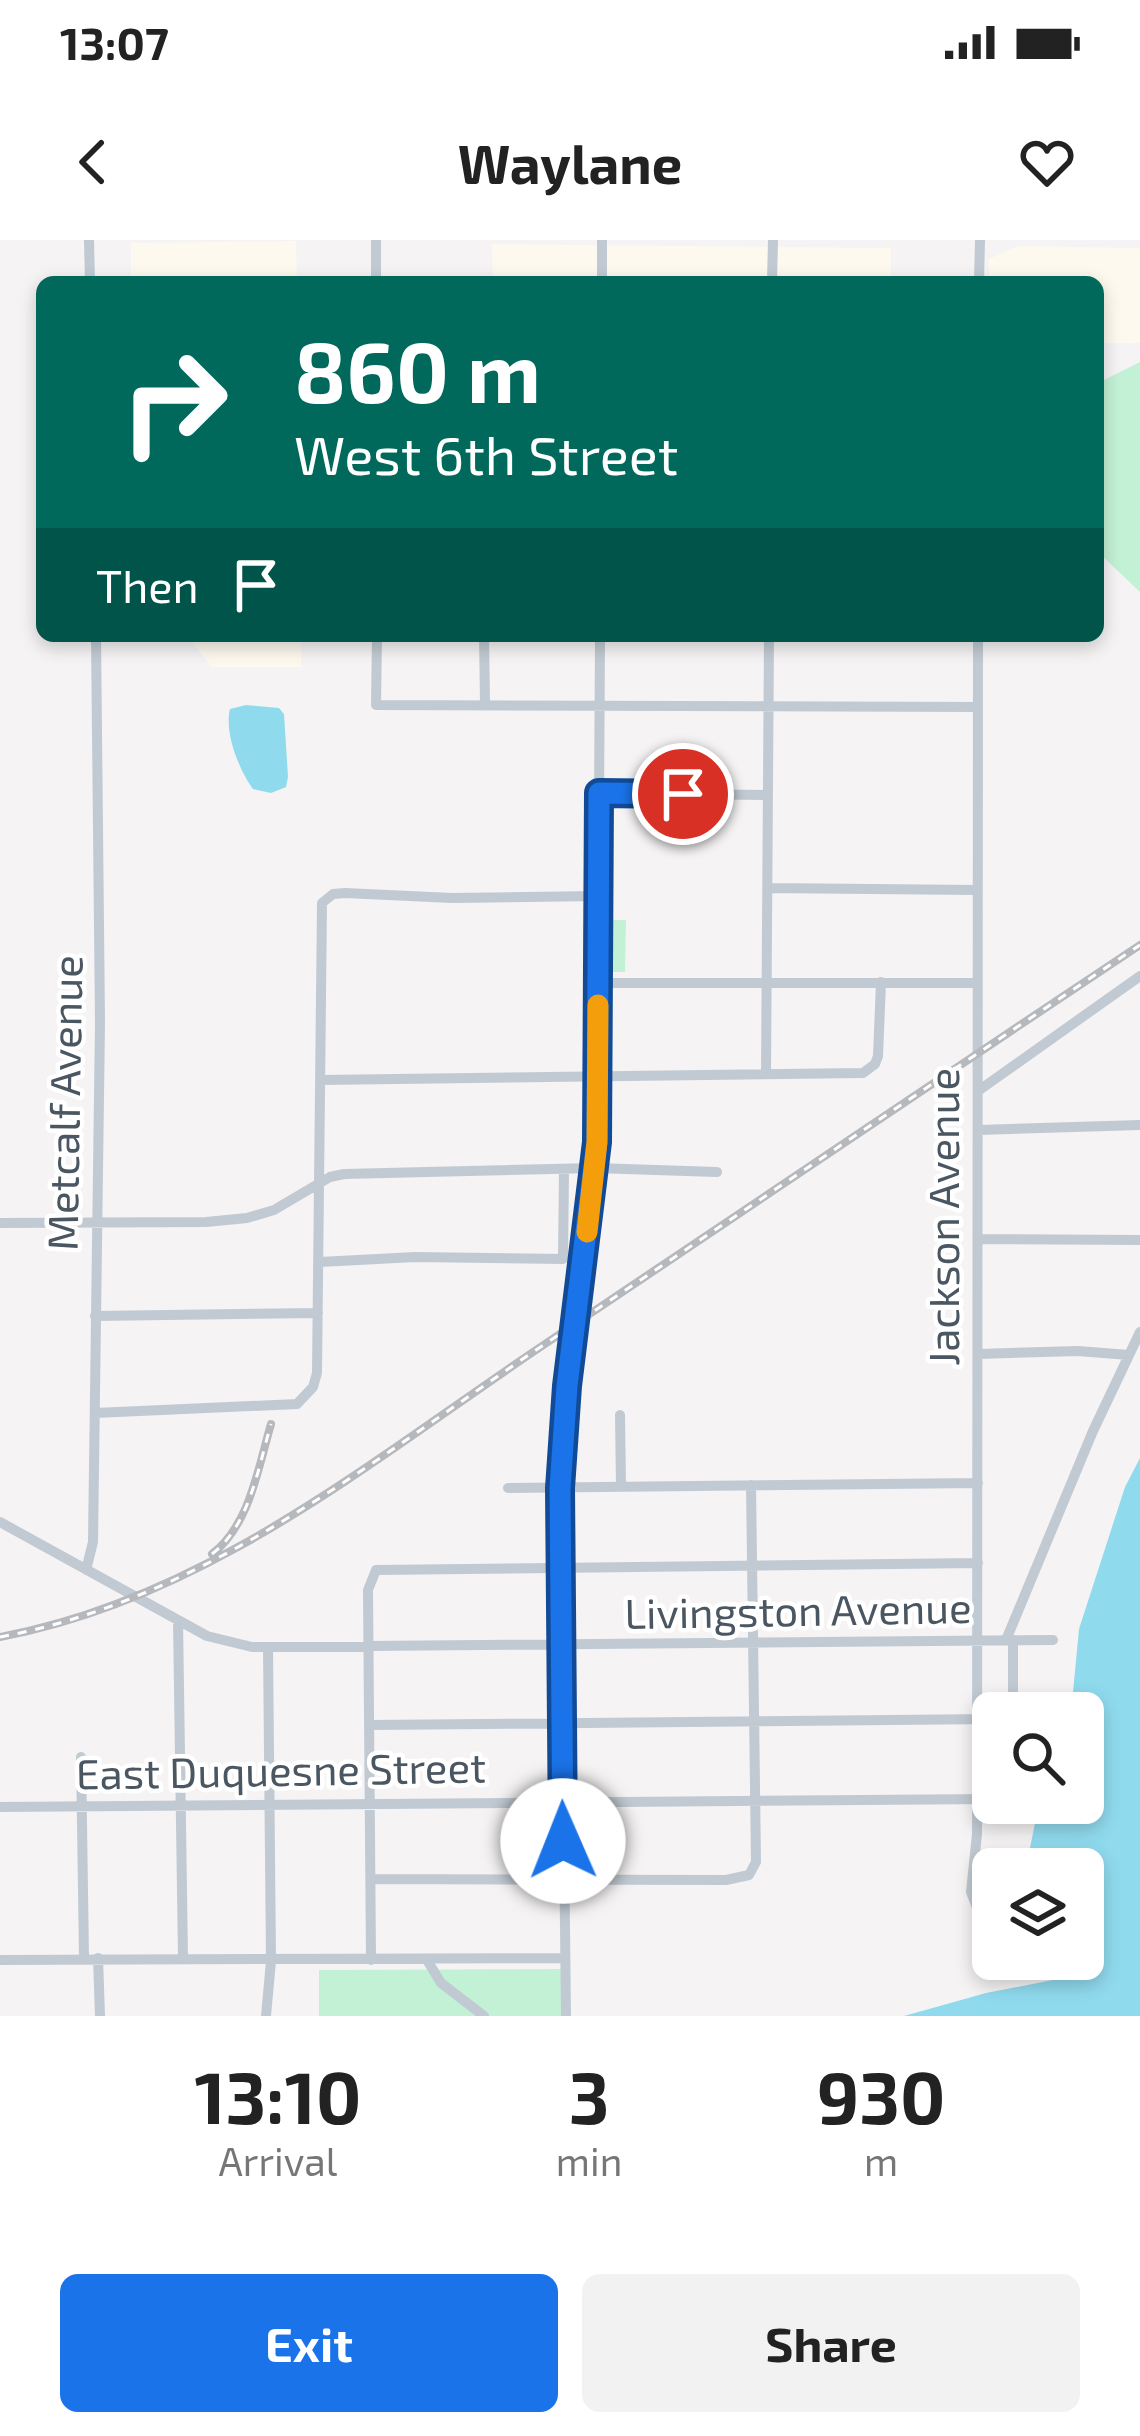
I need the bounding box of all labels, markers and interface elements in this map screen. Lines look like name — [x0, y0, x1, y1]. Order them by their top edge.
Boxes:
text: 13:07 — [60, 15, 169, 69]
icon: back — [60, 129, 126, 195]
icon: heart — [1014, 129, 1080, 195]
text: Waylane — [458, 130, 682, 195]
text: 860 m — [294, 319, 541, 420]
icon: right — [96, 324, 252, 480]
text: West 6th Street — [294, 421, 678, 486]
icon: arrive — [223, 552, 289, 618]
text: Then — [96, 558, 199, 612]
pin — [632, 743, 734, 845]
icon: arrive — [650, 761, 716, 827]
street label: Metcalf Avenue — [35, 955, 91, 1251]
street label: Jackson Avenue — [917, 1068, 967, 1366]
street label: Livingston Avenue — [624, 1581, 972, 1637]
map controls — [972, 1692, 1104, 1980]
button: search — [972, 1692, 1104, 1824]
street label: East Duquesne Street — [76, 1740, 486, 1798]
position arrow — [500, 1778, 626, 1904]
button: layers — [972, 1848, 1104, 1980]
text: 13:10 — [194, 2052, 361, 2138]
text: 3 — [569, 2052, 610, 2138]
text: 930 — [817, 2052, 946, 2138]
text: Arrival — [219, 2137, 337, 2184]
text: min — [556, 2137, 622, 2184]
text: m — [864, 2137, 898, 2184]
button: Exit — [60, 2274, 558, 2412]
button: Share — [582, 2274, 1080, 2412]

